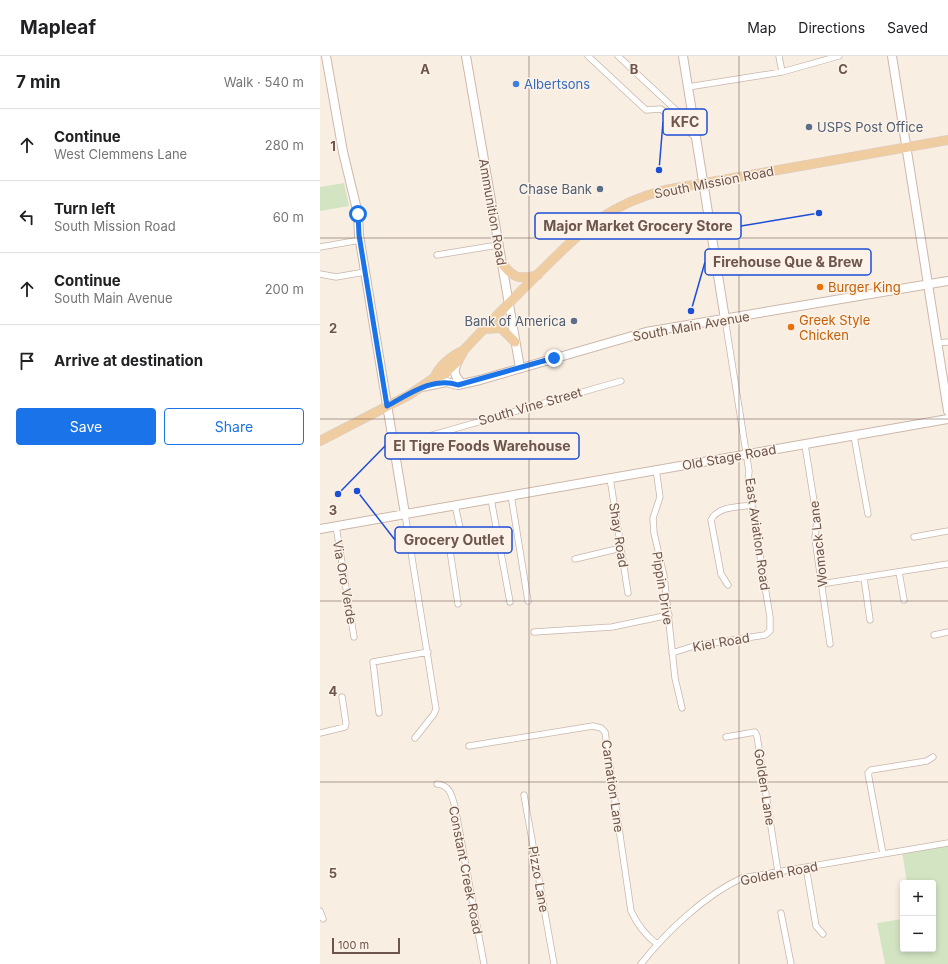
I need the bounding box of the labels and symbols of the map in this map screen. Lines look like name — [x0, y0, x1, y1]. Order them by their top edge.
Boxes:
text: A — [420, 61, 430, 77]
text: B — [630, 61, 639, 77]
text: C — [838, 61, 848, 77]
place label: Albertsons — [524, 76, 590, 92]
marker: Albertsons — [511, 79, 521, 89]
callout: KFC — [663, 109, 707, 135]
text: KFC — [671, 113, 699, 130]
place label: USPS Post Office — [817, 119, 923, 135]
marker: USPS Post Office — [804, 122, 814, 132]
text: 1 — [330, 138, 336, 154]
street label: Ammunition Road — [476, 157, 510, 267]
street label: South Mission Road — [653, 163, 775, 201]
place label: Chase Bank — [519, 181, 592, 197]
marker: Chase Bank — [595, 184, 605, 194]
route start — [349, 205, 367, 223]
callout: Major Market Grocery Store — [535, 213, 741, 239]
text: Major Market Grocery Store — [543, 217, 733, 234]
callout: Firehouse Que & Brew — [705, 249, 871, 275]
text: Firehouse Que & Brew — [713, 253, 863, 270]
place label: Burger King — [828, 279, 901, 295]
marker: Burger King — [815, 282, 825, 292]
street label: South Main Avenue — [631, 308, 751, 344]
place label: Greek Style Chicken — [799, 312, 870, 343]
place label: Bank of America — [464, 313, 566, 329]
marker: Bank of America — [569, 316, 579, 326]
text: 2 — [329, 320, 337, 336]
marker: Greek Style Chicken — [786, 322, 796, 332]
route end — [545, 349, 563, 367]
street label: South Vine Street — [476, 384, 584, 428]
callout: El Tigre Foods Warehouse — [385, 433, 579, 459]
text: El Tigre Foods Warehouse — [393, 437, 571, 454]
street label: Old Stage Road — [681, 441, 777, 473]
street label: East Aviation Road — [742, 477, 774, 591]
street label: Womack Lane — [806, 500, 830, 588]
street label: Shay Road — [606, 501, 632, 569]
text: 3 — [329, 502, 337, 518]
callout: Grocery Outlet — [395, 527, 512, 553]
text: Grocery Outlet — [404, 531, 504, 548]
street label: Via Oro Verde — [330, 539, 360, 625]
street label: Pippin Drive — [649, 550, 677, 626]
street label: Kiel Road — [691, 629, 751, 655]
text: 4 — [329, 683, 338, 699]
street label: Carnation Lane — [599, 739, 627, 833]
street label: Golden Lane — [751, 748, 779, 826]
street label: Constant Creek Road — [446, 804, 486, 936]
street label: Pizzo Lane — [525, 845, 553, 913]
street label: Golden Road — [739, 858, 819, 888]
text: 5 — [329, 865, 337, 881]
scale bar — [332, 936, 400, 955]

